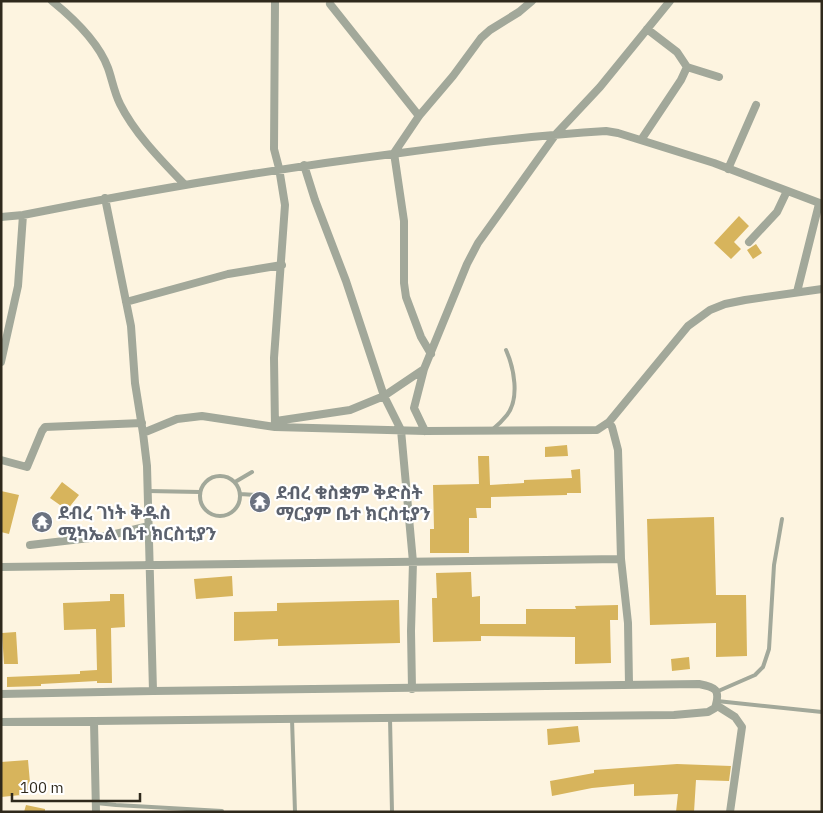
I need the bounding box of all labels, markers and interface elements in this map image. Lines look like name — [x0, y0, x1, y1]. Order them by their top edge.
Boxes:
place label: ደብረ ቁስቋም ቅድስት ማርያም ቤተ ክርስቲያን — [276, 481, 431, 525]
temple icon: ደብረ ቁስቋም ቅድስት ማርያም ቤተ ክርስቲያን — [248, 490, 272, 514]
place label: ደብረ ገነት ቅዱስ ሚካኤል ቤተ ክርስቲያን — [58, 501, 217, 545]
temple icon: ደብረ ገነት ቅዱስ ሚካኤል ቤተ ክርስቲያን — [30, 510, 54, 534]
scale bar — [12, 770, 140, 802]
text: 100 m — [20, 778, 64, 797]

